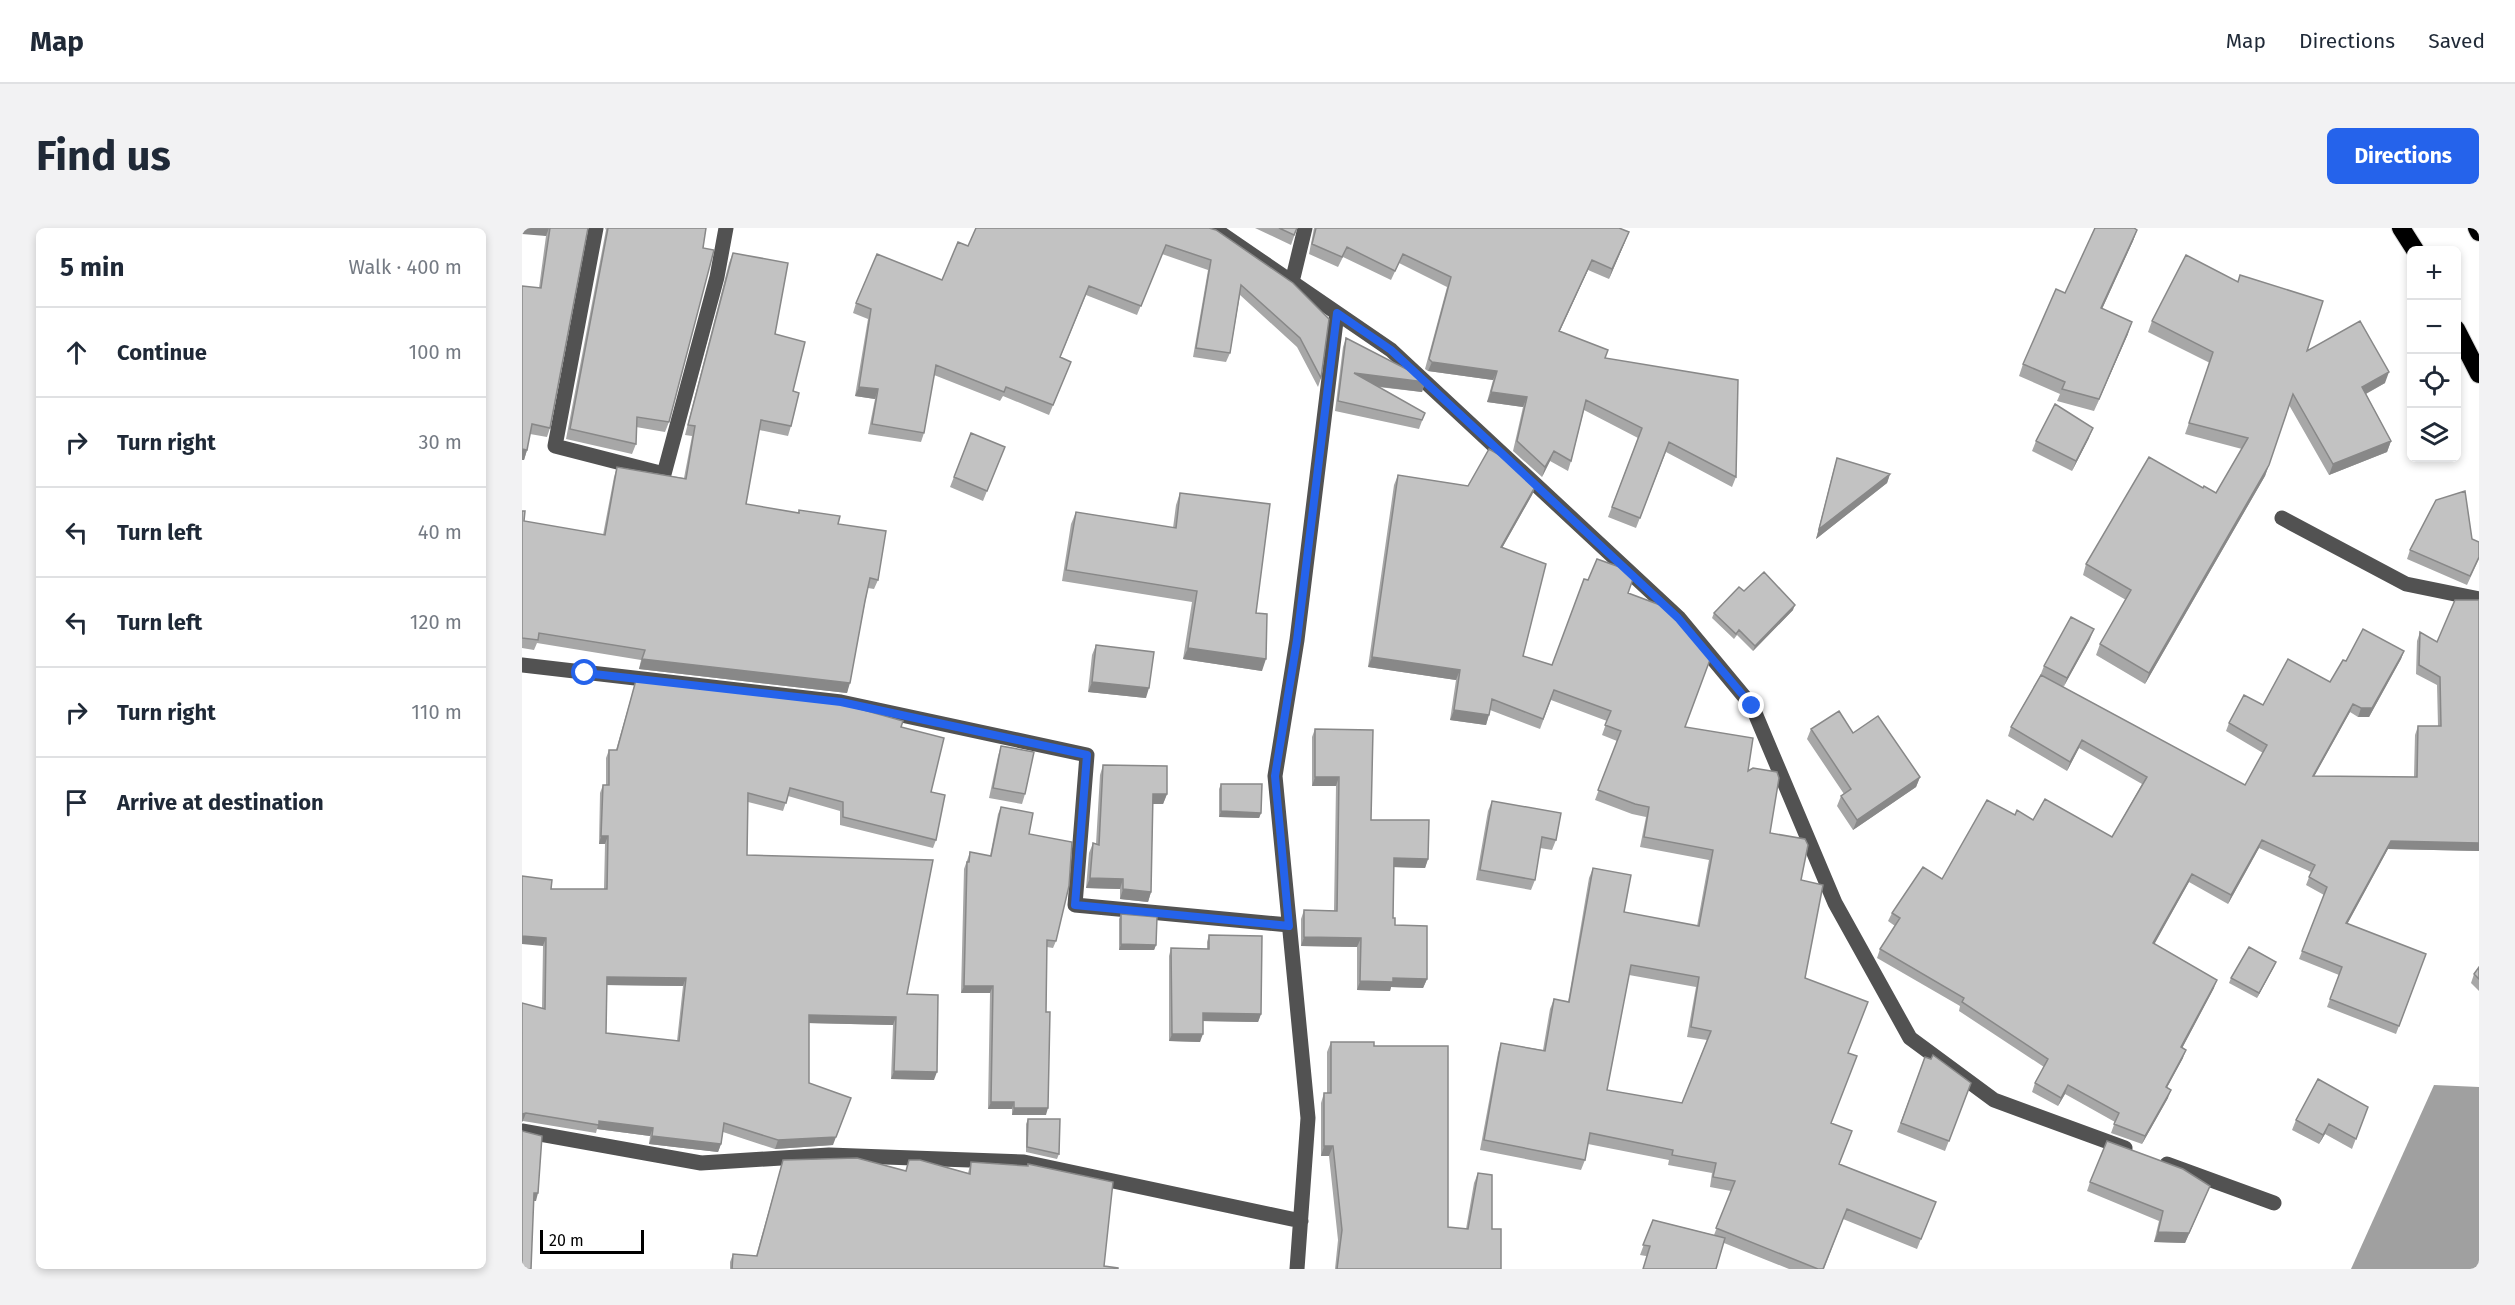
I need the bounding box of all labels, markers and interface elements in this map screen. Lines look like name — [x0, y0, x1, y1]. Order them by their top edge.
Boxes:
text: Map — [30, 25, 84, 58]
text: Map — [2226, 28, 2266, 54]
text: Directions — [2299, 28, 2395, 54]
text: Saved — [2428, 28, 2485, 54]
button: Directions — [2327, 128, 2479, 184]
text: Find us — [36, 131, 171, 181]
map controls — [2407, 246, 2461, 462]
button: + — [2407, 246, 2461, 300]
text: 5 min — [60, 252, 124, 283]
text: Walk · 400 m — [349, 255, 462, 279]
button: − — [2407, 300, 2461, 354]
icon: ahead — [60, 336, 93, 369]
text: Continue — [117, 339, 207, 366]
text: 100 m — [409, 340, 462, 364]
button: locate — [2407, 354, 2461, 408]
button: layers — [2407, 408, 2461, 462]
icon: right — [60, 426, 93, 459]
text: Turn right — [117, 429, 216, 456]
text: 30 m — [418, 430, 462, 454]
icon: left — [60, 516, 93, 549]
text: Turn left — [117, 519, 202, 546]
text: 40 m — [418, 520, 462, 544]
icon: left — [60, 606, 93, 639]
text: Turn left — [117, 609, 202, 636]
text: 120 m — [410, 610, 462, 634]
route start — [571, 659, 597, 685]
route end — [1738, 692, 1764, 718]
icon: right — [60, 696, 93, 729]
text: Turn right — [117, 699, 216, 726]
text: 110 m — [411, 700, 462, 724]
icon: arrive — [60, 786, 93, 819]
text: Arrive at destination — [117, 789, 324, 816]
scale bar — [540, 1227, 644, 1254]
text: 20 m — [549, 1231, 584, 1250]

